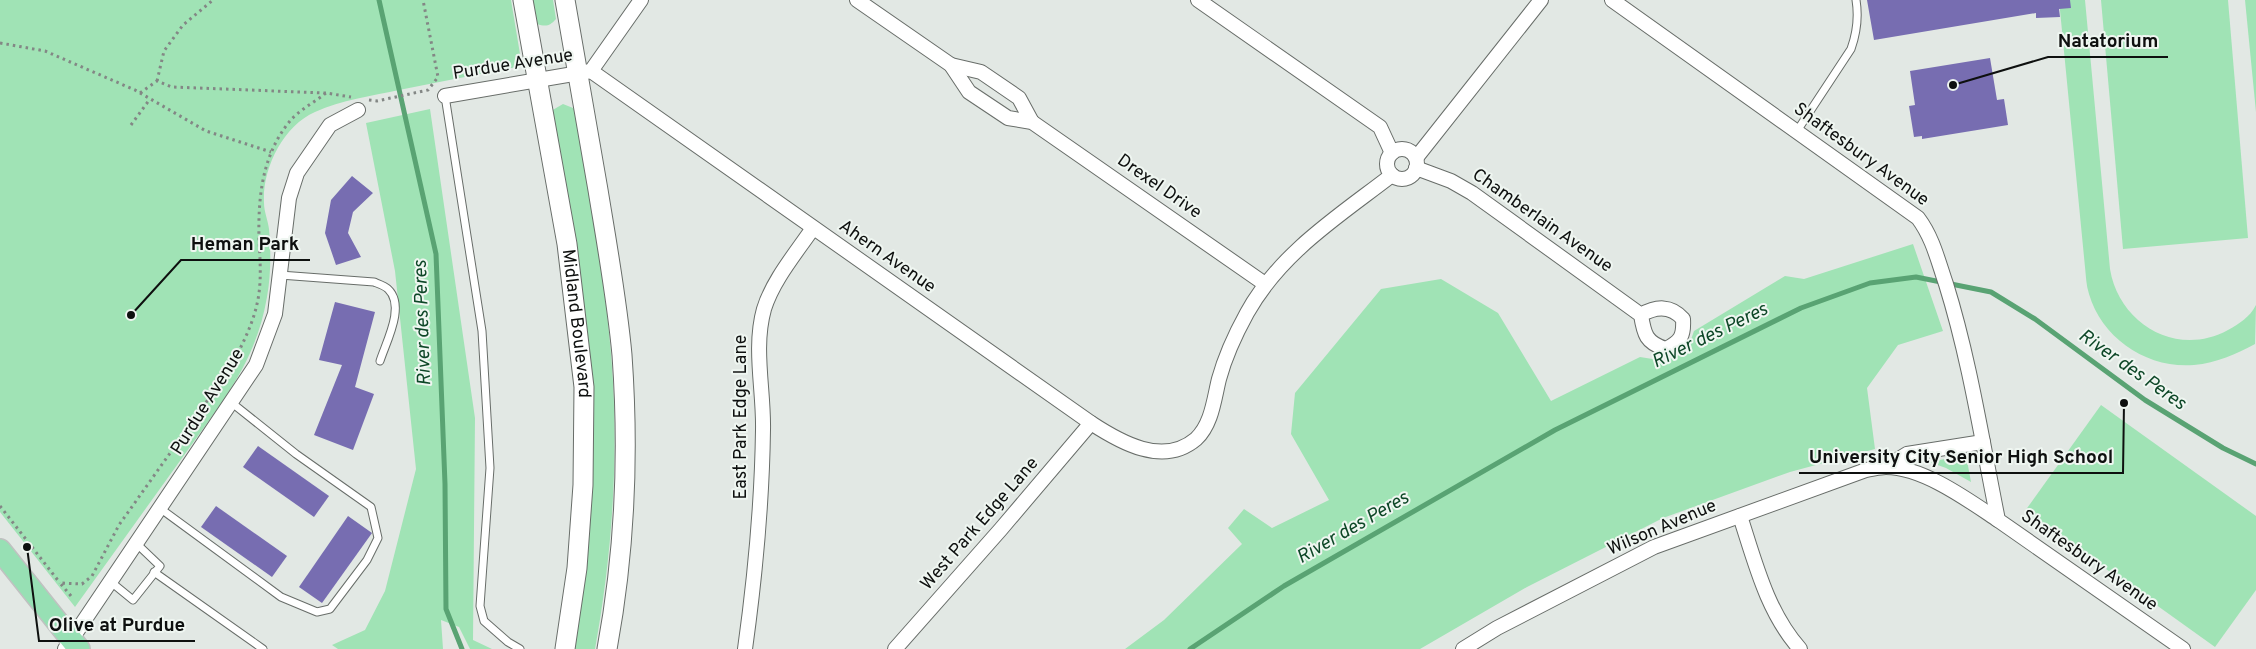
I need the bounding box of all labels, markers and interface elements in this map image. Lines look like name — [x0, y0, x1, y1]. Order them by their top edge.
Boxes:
callout: Natatorium — [2048, 23, 2168, 57]
text: Natatorium — [2058, 30, 2158, 54]
street label: Purdue Avenue — [451, 44, 575, 86]
street label: Shaftesbury Avenue — [1789, 98, 1933, 212]
street label: Drexel Drive — [1112, 149, 1206, 225]
street label: Chamberlain Avenue — [1467, 164, 1617, 278]
street label: Ahern Avenue — [834, 215, 940, 299]
callout: Heman Park — [181, 226, 310, 260]
text: Heman Park — [191, 233, 300, 257]
street label: Midland Boulevard — [556, 248, 596, 398]
water label: River des Peres — [409, 259, 437, 386]
water label: River des Peres — [1648, 297, 1772, 374]
water label: River des Peres — [2074, 324, 2191, 416]
street label: East Park Edge Lane — [730, 335, 753, 499]
street label: Purdue Avenue — [166, 344, 250, 460]
callout: University City Senior High School — [1799, 439, 2123, 473]
text: University City Senior High School — [1809, 446, 2113, 470]
street label: West Park Edge Lane — [916, 453, 1044, 595]
water label: River des Peres — [1292, 486, 1414, 570]
street label: Wilson Avenue — [1604, 495, 1720, 561]
street label: Shaftesbury Avenue — [2016, 505, 2162, 617]
callout: Olive at Purdue — [39, 607, 195, 641]
text: Olive at Purdue — [49, 614, 185, 638]

